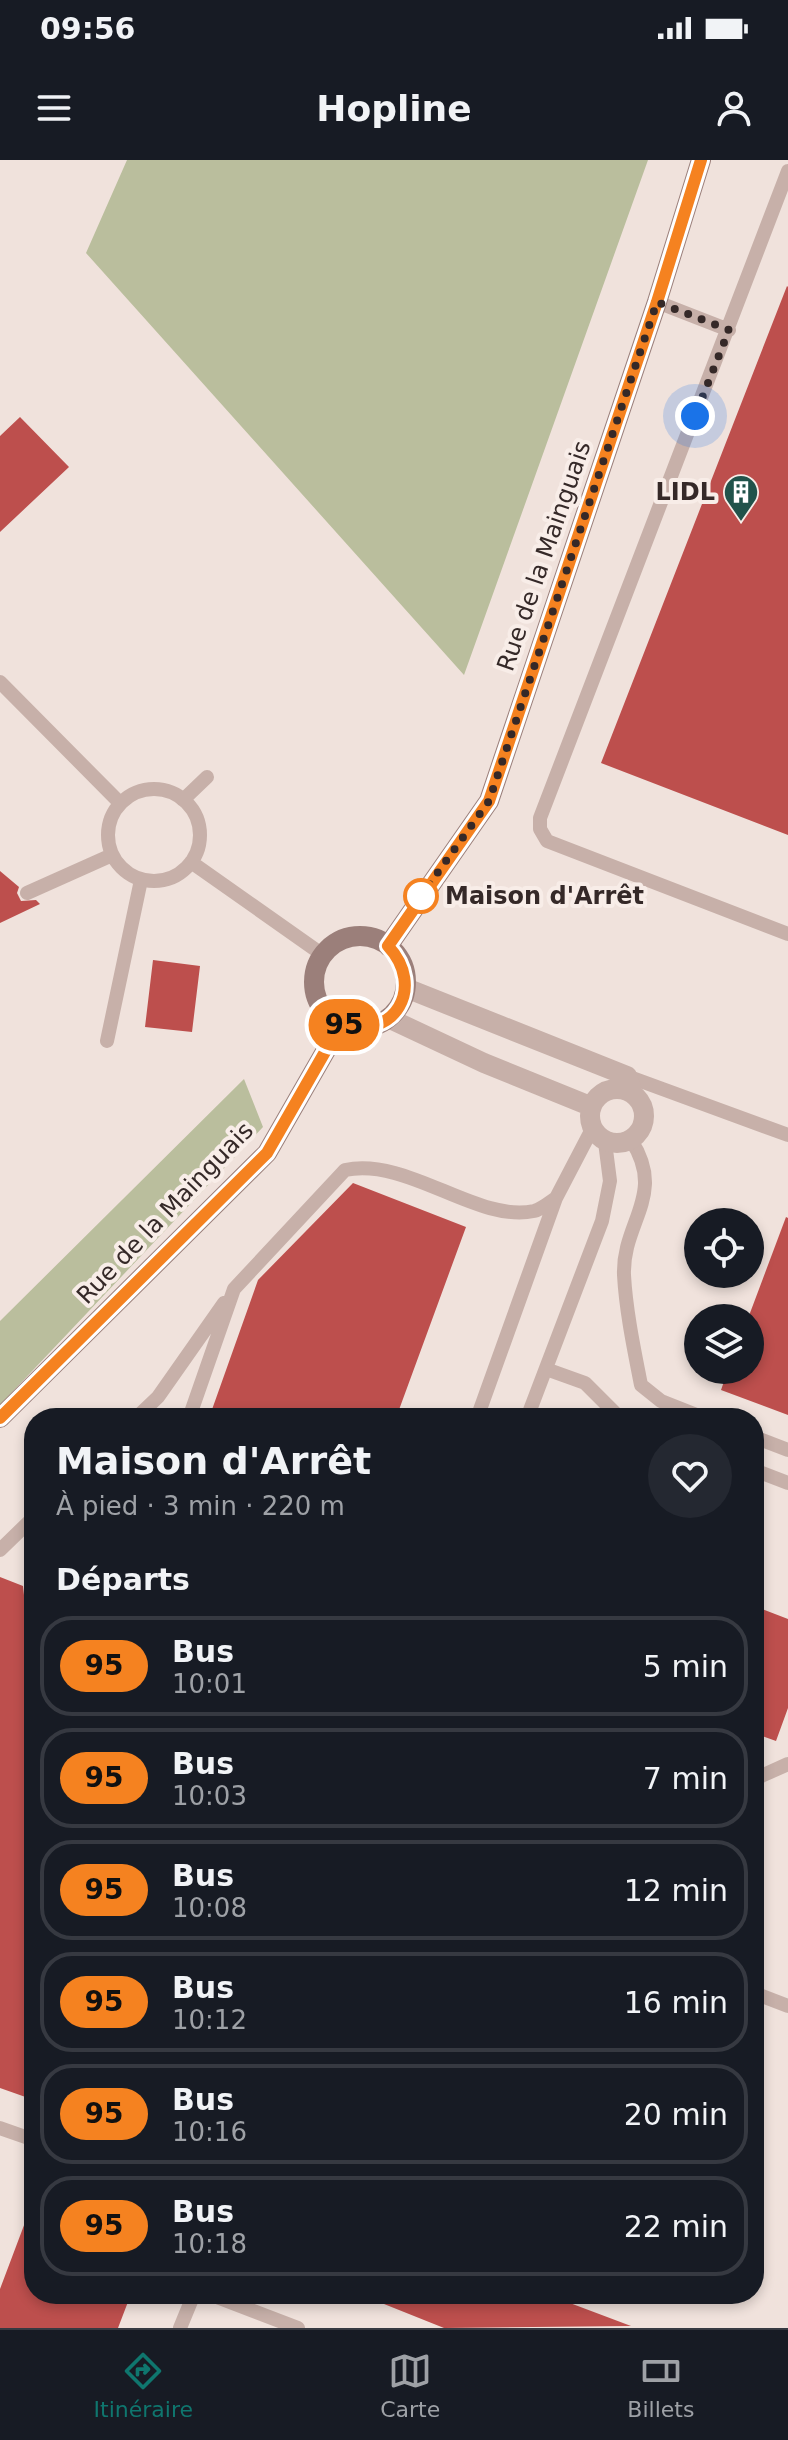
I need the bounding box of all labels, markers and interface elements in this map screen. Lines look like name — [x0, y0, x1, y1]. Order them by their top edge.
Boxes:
text: 09:56 — [40, 11, 136, 46]
icon: menu — [32, 86, 76, 130]
icon: person — [712, 86, 756, 130]
text: Hopline — [316, 88, 472, 129]
your location — [675, 396, 715, 436]
street label: Rue de la Mainguais — [491, 437, 597, 675]
building icon: LIDL — [722, 473, 760, 523]
place label: LIDL — [656, 478, 715, 506]
marker: Maison d'Arrêt — [404, 879, 438, 913]
place label: Maison d'Arrêt — [445, 882, 644, 910]
line badge: 95 — [308, 999, 380, 1051]
text: 95 — [325, 1008, 363, 1041]
street label: Rue de la Mainguais — [71, 1116, 259, 1310]
map controls — [684, 1208, 764, 1384]
button: locate — [684, 1208, 764, 1288]
button: layers — [684, 1304, 764, 1384]
button: heart — [648, 1434, 732, 1518]
text: Maison d'Arrêt — [56, 1439, 371, 1483]
text: À pied · 3 min · 220 m — [56, 1491, 345, 1521]
text: Départs — [56, 1562, 190, 1597]
text: Bus — [172, 1634, 234, 1669]
text: 95 — [85, 1649, 123, 1682]
text: 5 min — [643, 1649, 728, 1684]
text: 10:01 — [172, 1669, 247, 1699]
text: Bus — [172, 1746, 234, 1781]
text: 95 — [85, 1761, 123, 1794]
text: 7 min — [643, 1761, 728, 1796]
text: 10:03 — [172, 1781, 247, 1811]
text: Bus — [172, 1858, 234, 1893]
text: 95 — [85, 1873, 123, 1906]
text: 12 min — [624, 1873, 728, 1908]
text: 10:08 — [172, 1893, 247, 1923]
text: Bus — [172, 1970, 234, 2005]
text: 95 — [85, 1985, 123, 2018]
text: 16 min — [624, 1985, 728, 2020]
text: 10:12 — [172, 2005, 247, 2035]
text: Bus — [172, 2082, 234, 2117]
text: 95 — [85, 2097, 123, 2130]
text: 20 min — [624, 2097, 728, 2132]
text: 10:16 — [172, 2117, 247, 2147]
text: Bus — [172, 2194, 234, 2229]
text: 95 — [85, 2209, 123, 2242]
text: 22 min — [624, 2209, 728, 2244]
text: 10:18 — [172, 2229, 247, 2259]
tab: Itinéraire — [94, 2349, 193, 2422]
tab: Carte — [380, 2349, 440, 2422]
tab: Billets — [627, 2349, 694, 2422]

